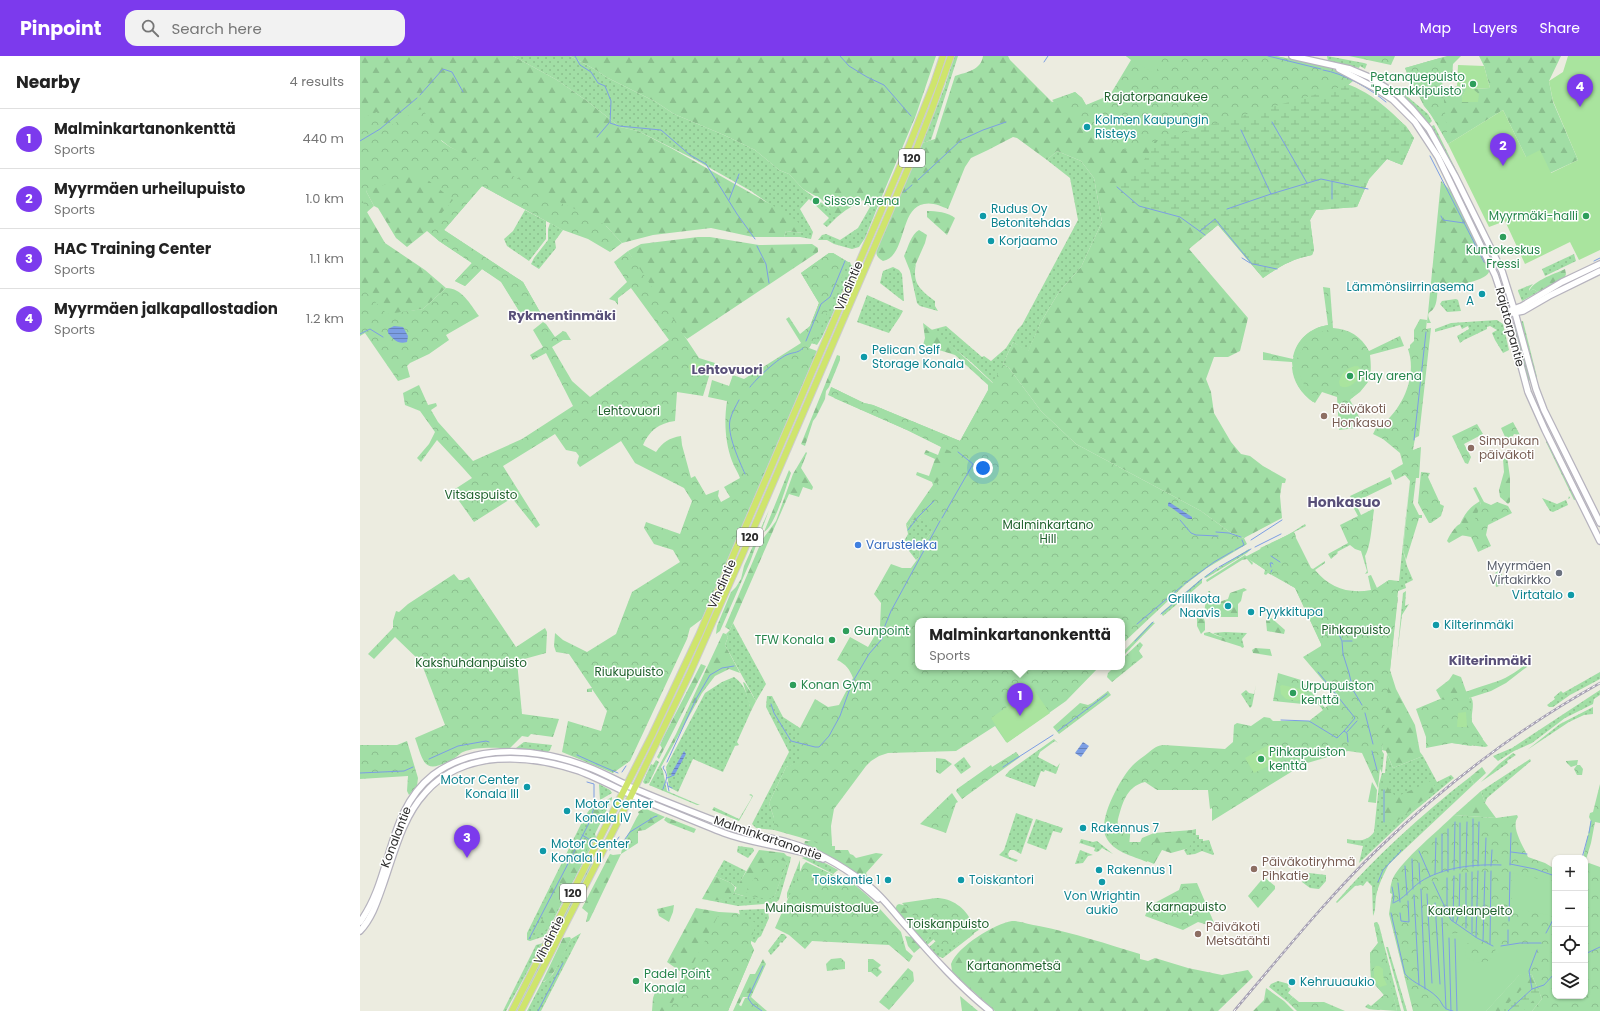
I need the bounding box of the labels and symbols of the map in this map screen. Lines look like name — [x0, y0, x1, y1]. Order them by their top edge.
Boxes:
place label: Petanquepuisto "Petankkipuisto" — [1370, 68, 1465, 99]
pin: 4 — [1567, 74, 1593, 107]
marker: Petanquepuisto "Petankkipuisto" — [1468, 79, 1478, 89]
park label: Rajatorpanaukee — [1104, 88, 1208, 105]
place label: Kolmen Kaupungin Risteys — [1095, 111, 1209, 142]
marker: Kolmen Kaupungin Risteys — [1082, 122, 1092, 132]
pin: 2 — [1490, 133, 1516, 166]
road number: 120 — [899, 149, 925, 167]
place label: Sissos Arena — [824, 192, 899, 209]
marker: Sissos Arena — [811, 196, 821, 206]
place label: Rudus Oy Betonitehdas — [991, 200, 1070, 231]
place label: Myyrmäki-halli — [1489, 207, 1578, 224]
marker: Rudus Oy Betonitehdas — [978, 211, 988, 221]
marker: Myyrmäki-halli — [1581, 211, 1591, 221]
place label: Korjaamo — [999, 232, 1058, 249]
marker: Kuntokeskus Fressi — [1498, 232, 1508, 242]
marker: Korjaamo — [986, 236, 996, 246]
place label: Kuntokeskus Fressi — [1466, 241, 1540, 272]
street label: Vihdintie — [831, 258, 867, 313]
place label: Lämmönsiirrinasema A — [1347, 278, 1474, 309]
street label: Rajatorpantie — [1492, 285, 1529, 369]
marker: Lämmönsiirrinasema A — [1477, 289, 1487, 299]
district label: Rykmentinmäki — [508, 306, 616, 325]
place label: Pelican Self Storage Konala — [872, 341, 964, 372]
marker: Pelican Self Storage Konala — [859, 352, 869, 362]
district label: Lehtovuori — [691, 360, 763, 379]
place label: Play arena — [1358, 367, 1422, 384]
marker: Play arena — [1345, 371, 1355, 381]
place label: Päiväkoti Honkasuo — [1332, 400, 1392, 431]
park label: Lehtovuori — [598, 402, 660, 419]
marker: Päiväkoti Honkasuo — [1319, 411, 1329, 421]
place label: Simpukan päiväkoti — [1479, 432, 1539, 463]
marker: Simpukan päiväkoti — [1466, 443, 1476, 453]
your location — [973, 458, 993, 478]
park label: Vitsaspuisto — [444, 486, 518, 503]
district label: Honkasuo — [1308, 492, 1381, 512]
park label: Malminkartano Hill — [1003, 516, 1094, 547]
road number: 120 — [737, 528, 763, 546]
place label: Varusteleka — [866, 536, 937, 553]
marker: Varusteleka — [853, 540, 863, 550]
street label: Vihdintie — [703, 556, 740, 611]
place label: Myyrmäen Virtakirkko — [1487, 557, 1551, 588]
marker: Myyrmäen Virtakirkko — [1554, 568, 1564, 578]
place label: Virtatalo — [1512, 586, 1563, 603]
place label: Grillikota Naavis — [1168, 590, 1220, 621]
marker: Virtatalo — [1566, 590, 1576, 600]
marker: Grillikota Naavis — [1223, 601, 1233, 611]
place label: Pyykkitupa — [1259, 603, 1323, 620]
marker: Pyykkitupa — [1246, 607, 1256, 617]
place label: Kilterinmäki — [1444, 616, 1514, 633]
marker: Kilterinmäki — [1431, 620, 1441, 630]
park label: Pihkapuisto — [1322, 621, 1391, 638]
place label: Gunpoint — [854, 622, 910, 639]
marker: Gunpoint — [841, 626, 851, 636]
place label: TFW Konala — [755, 631, 824, 648]
marker: TFW Konala — [827, 635, 837, 645]
district label: Kilterinmäki — [1449, 651, 1531, 670]
park label: Kakshuhdanpuisto — [415, 654, 527, 671]
park label: Riukupuisto — [595, 663, 664, 680]
place label: Konan Gym — [801, 676, 871, 693]
place label: Urpupuiston kenttä — [1301, 677, 1374, 708]
marker: Konan Gym — [788, 680, 798, 690]
pin: 1 — [1007, 683, 1033, 716]
marker: Urpupuiston kenttä — [1288, 688, 1298, 698]
place label: Pihkapuiston kenttä — [1269, 743, 1346, 774]
marker: Pihkapuiston kenttä — [1256, 754, 1266, 764]
place label: Motor Center Konala III — [441, 771, 520, 802]
marker: Motor Center Konala III — [522, 782, 532, 792]
place label: Motor Center Konala IV — [575, 795, 654, 826]
street label: Konalantie — [376, 804, 415, 870]
marker: Motor Center Konala IV — [562, 806, 572, 816]
street label: Malminkartanontie — [712, 811, 825, 864]
place label: Rakennus 7 — [1091, 819, 1160, 836]
marker: Rakennus 7 — [1078, 823, 1088, 833]
pin: 3 — [454, 825, 480, 858]
place label: Motor Center Konala II — [551, 835, 630, 866]
marker: Motor Center Konala II — [538, 846, 548, 856]
place label: Päiväkotiryhmä Pihkatie — [1262, 853, 1355, 884]
place label: Rakennus 1 — [1107, 861, 1172, 878]
marker: Päiväkotiryhmä Pihkatie — [1249, 864, 1259, 874]
marker: Rakennus 1 — [1094, 865, 1104, 875]
place label: Toiskantie 1 — [813, 871, 880, 888]
place label: Toiskantori — [969, 871, 1034, 888]
marker: Toiskantie 1 — [883, 875, 893, 885]
marker: Toiskantori — [956, 875, 966, 885]
marker: Von Wrightin aukio — [1097, 877, 1107, 887]
road number: 120 — [560, 884, 586, 902]
place label: Von Wrightin aukio — [1064, 887, 1140, 918]
park label: Kaarnapuisto — [1146, 898, 1227, 915]
park label: Muinaismuistoalue — [765, 899, 879, 916]
park label: Kaarelanpelto — [1428, 902, 1513, 919]
street label: Vihdintie — [529, 913, 568, 967]
park label: Toiskanpuisto — [907, 915, 990, 932]
place label: Päiväkoti Metsätähti — [1206, 918, 1270, 949]
marker: Päiväkoti Metsätähti — [1193, 929, 1203, 939]
park label: Kartanonmetsä — [967, 957, 1061, 974]
place label: Padel Point Konala — [644, 965, 710, 996]
place label: Kehruuaukio — [1300, 973, 1375, 990]
marker: Padel Point Konala — [631, 976, 641, 986]
marker: Kehruuaukio — [1287, 977, 1297, 987]

